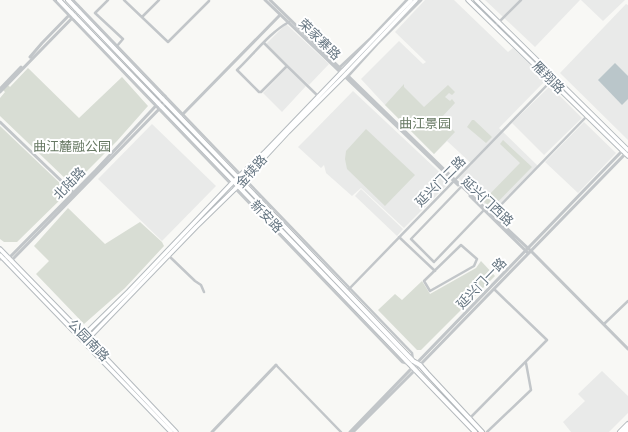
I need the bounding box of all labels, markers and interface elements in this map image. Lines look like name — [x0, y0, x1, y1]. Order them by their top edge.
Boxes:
street label: 荣家寨路 — [294, 15, 344, 64]
street label: 雁翔路 — [528, 58, 568, 98]
park label: 曲江景园 — [399, 115, 451, 133]
park label: 曲江麓融公园 — [33, 138, 111, 156]
street label: 金犊路 — [232, 151, 271, 192]
street label: 延兴门二路 — [411, 152, 470, 211]
street label: 北陆路 — [50, 163, 90, 204]
street label: 延兴门西路 — [457, 173, 517, 230]
street label: 新安路 — [246, 196, 286, 237]
street label: 延兴门一路 — [453, 254, 511, 313]
street label: 公园南路 — [64, 316, 113, 366]

